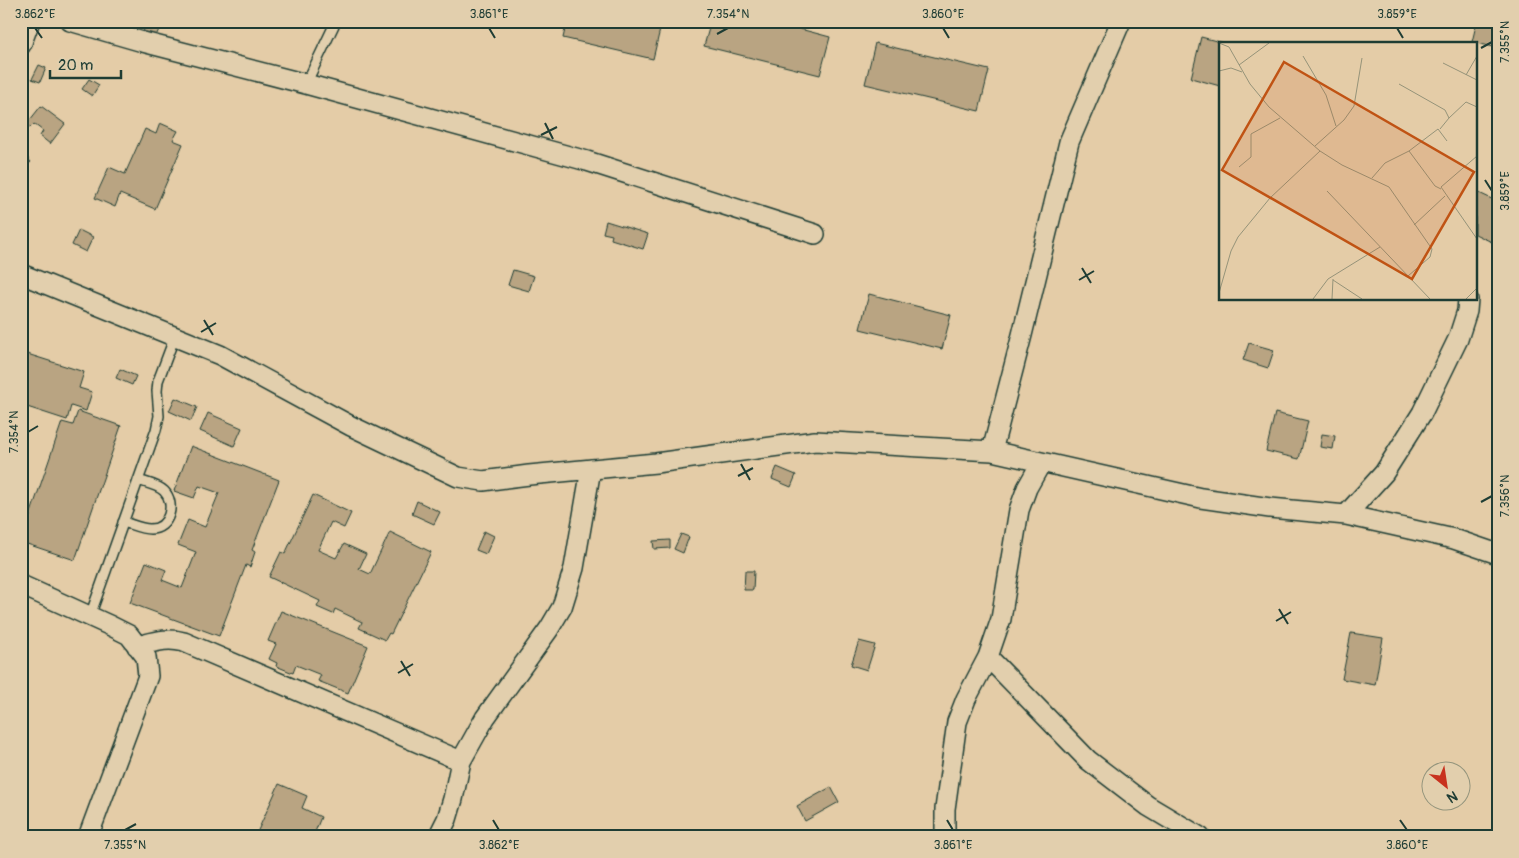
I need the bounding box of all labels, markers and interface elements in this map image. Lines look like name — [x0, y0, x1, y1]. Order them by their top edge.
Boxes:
text: 3.862°E — [15, 7, 55, 22]
text: 3.861°E — [470, 7, 508, 22]
text: 7.354°N — [707, 7, 749, 22]
text: 3.860°E — [922, 7, 964, 22]
text: 3.859°E — [1377, 7, 1417, 22]
text: 7.355°N — [1498, 21, 1513, 63]
inset map — [1219, 42, 1476, 300]
scale bar — [50, 48, 121, 80]
text: 20 m — [58, 56, 93, 75]
text: 3.859°E — [1498, 171, 1513, 211]
text: 7.354°N — [7, 411, 22, 453]
text: 7.356°N — [1498, 475, 1513, 517]
north arrow — [1422, 760, 1472, 810]
text: N — [1444, 787, 1461, 807]
text: 7.355°N — [104, 838, 146, 853]
text: 3.862°E — [479, 838, 519, 853]
text: 3.861°E — [934, 838, 972, 853]
text: 3.860°E — [1386, 838, 1428, 853]

